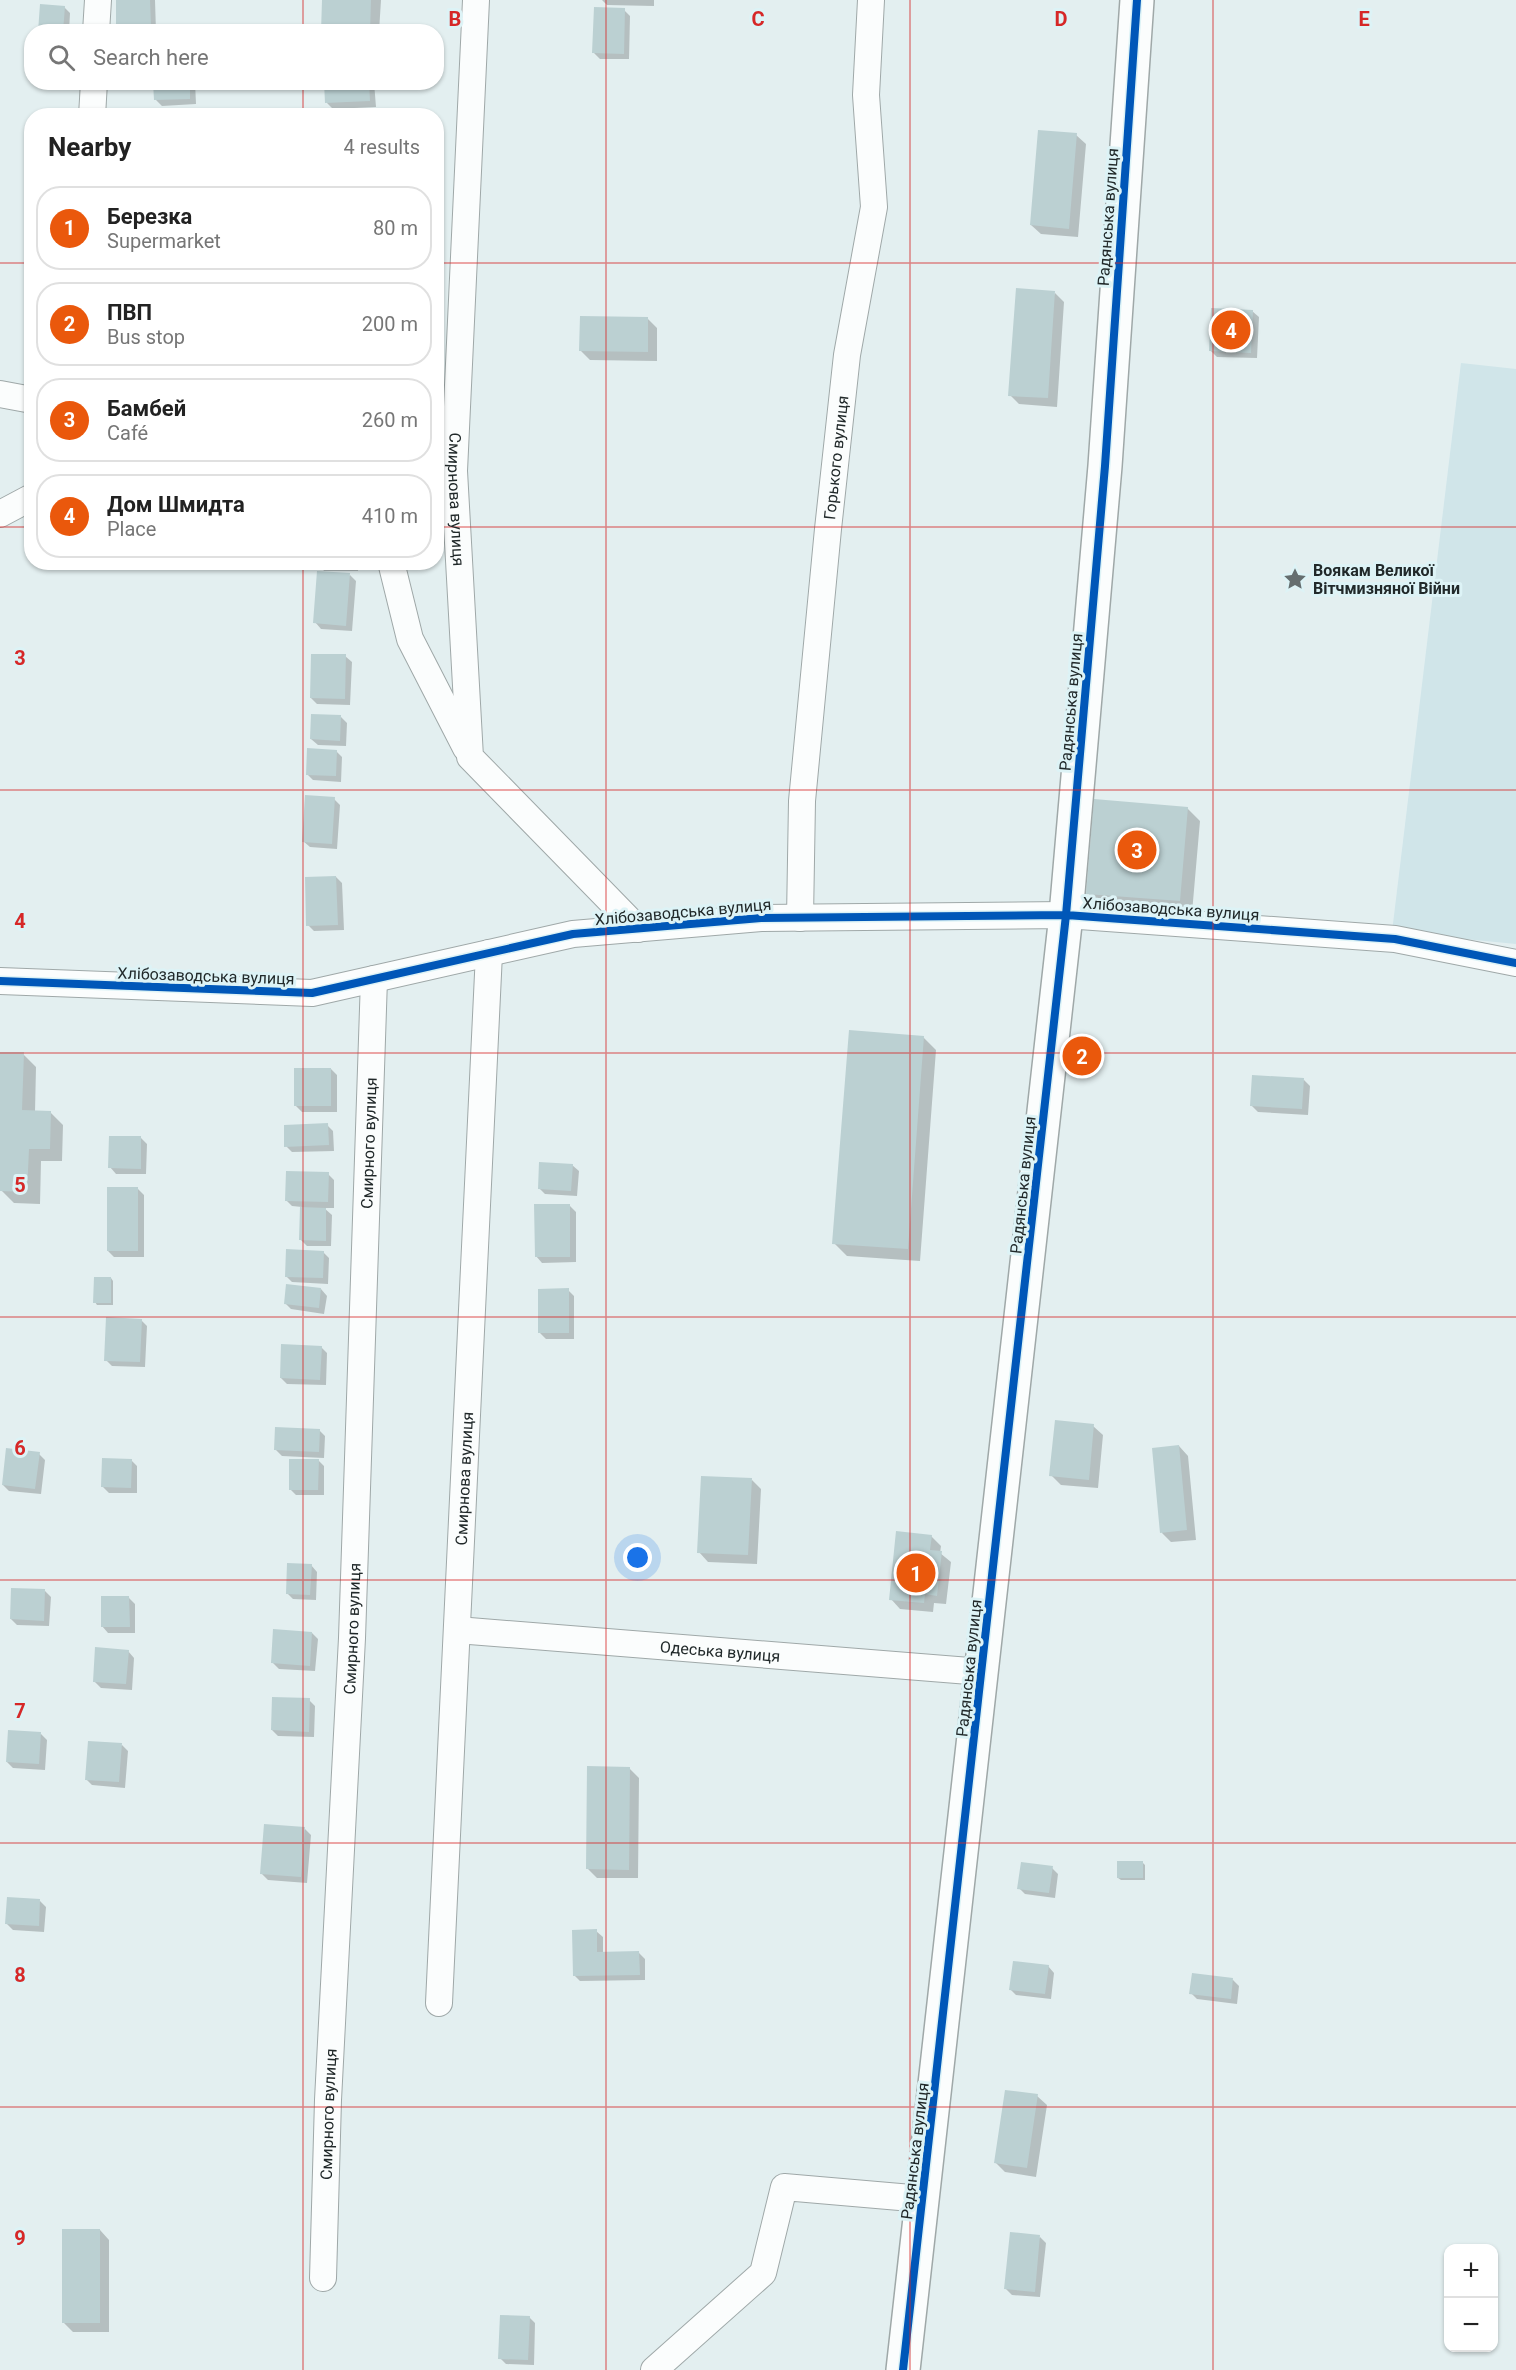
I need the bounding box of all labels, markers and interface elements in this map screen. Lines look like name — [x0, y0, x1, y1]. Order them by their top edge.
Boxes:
text: B — [449, 7, 461, 31]
text: C — [751, 7, 765, 31]
text: D — [1055, 7, 1068, 31]
text: E — [1358, 7, 1370, 31]
search box — [24, 24, 444, 90]
icon: search — [45, 41, 78, 74]
text: Search here — [93, 45, 209, 70]
text: Nearby — [48, 132, 131, 162]
text: 4 results — [344, 135, 420, 159]
street label: Радянська вулиця — [1094, 148, 1122, 286]
text: Березка — [107, 204, 192, 229]
text: 1 — [64, 216, 75, 240]
text: 80 m — [373, 216, 418, 240]
text: Supermarket — [107, 229, 221, 253]
text: ПВП — [107, 300, 152, 325]
pin: 4 — [1212, 308, 1250, 352]
text: 2 — [64, 312, 75, 336]
text: 200 m — [362, 312, 418, 336]
text: Bus stop — [107, 325, 185, 349]
street label: Горького вулиця — [820, 395, 852, 521]
text: Бамбей — [107, 396, 186, 421]
text: 3 — [64, 408, 75, 432]
text: 260 m — [362, 408, 418, 432]
text: Café — [107, 421, 148, 445]
street label: Смирнова вулиця — [444, 432, 469, 567]
text: Дом Шмидта — [107, 492, 245, 517]
text: 4 — [64, 504, 75, 528]
text: 410 m — [362, 504, 418, 528]
text: Place — [107, 517, 156, 541]
place label: Воякам Великої Вітчмизняної Війни — [1313, 561, 1460, 598]
place icon: Воякам Великої Вітчмизняної Війни — [1282, 566, 1308, 592]
street label: Радянська вулиця — [1056, 632, 1086, 772]
text: 3 — [14, 646, 26, 670]
pin: 3 — [1118, 828, 1156, 872]
street label: Хлібозаводська вулиця — [1082, 893, 1260, 925]
street label: Хлібозаводська вулиця — [594, 895, 772, 929]
text: 4 — [14, 909, 26, 933]
street label: Хлібозаводська вулиця — [117, 963, 295, 989]
pin: 2 — [1062, 1034, 1102, 1078]
street label: Смирного вулиця — [357, 1077, 380, 1209]
street label: Радянська вулиця — [1006, 1115, 1040, 1255]
text: 5 — [14, 1173, 26, 1197]
street label: Смирнова вулиця — [451, 1411, 477, 1546]
text: 6 — [14, 1436, 26, 1460]
your location — [623, 1543, 652, 1572]
pin: 1 — [896, 1550, 936, 1596]
street label: Смирного вулиця — [340, 1563, 364, 1695]
street label: Радянська вулиця — [952, 1598, 986, 1738]
street label: Одеська вулиця — [659, 1637, 781, 1665]
text: 7 — [14, 1699, 26, 1723]
text: 8 — [14, 1963, 26, 1987]
street label: Смирного вулиця — [316, 2048, 340, 2180]
street label: Радянська вулиця — [897, 2081, 933, 2221]
text: 9 — [14, 2226, 26, 2250]
map controls — [1444, 2244, 1498, 2352]
button: + — [1444, 2244, 1498, 2298]
button: − — [1444, 2298, 1498, 2352]

